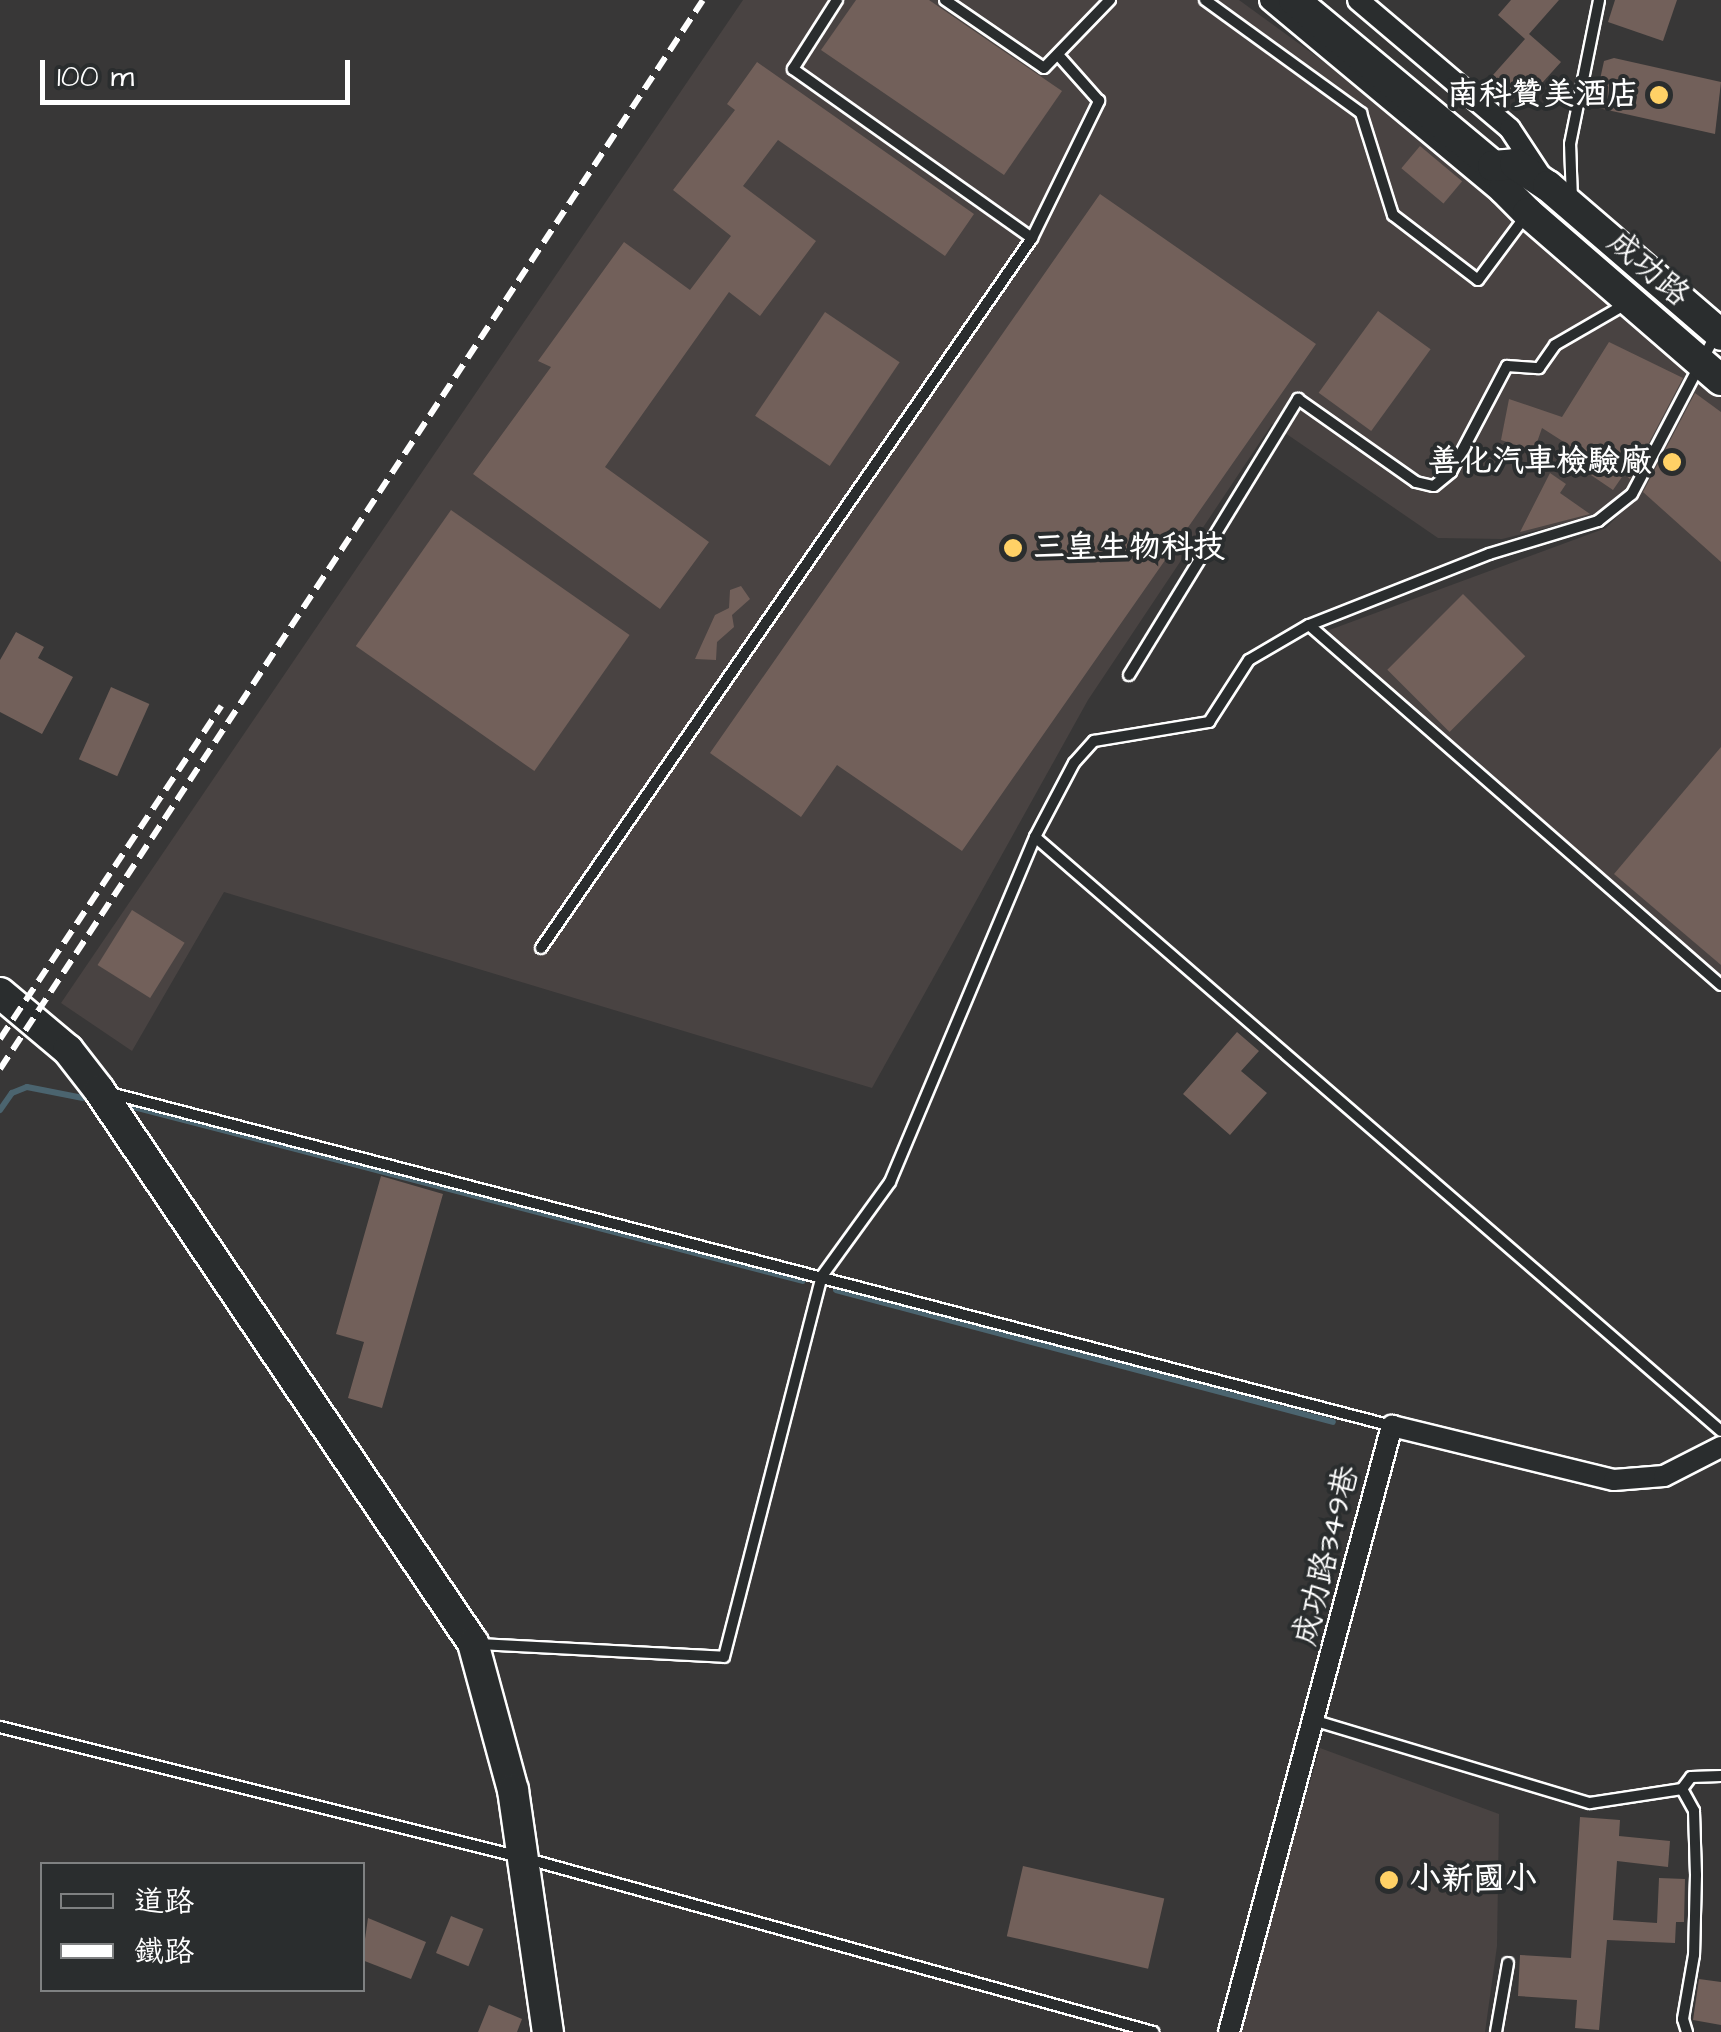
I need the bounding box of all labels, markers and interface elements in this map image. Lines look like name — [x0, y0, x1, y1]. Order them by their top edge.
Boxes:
scale bar — [45, 40, 355, 102]
text: 100 m — [57, 56, 134, 98]
place label: 南科贊美酒店 — [1447, 76, 1639, 114]
marker: 南科贊美酒店 — [1648, 84, 1670, 106]
street label: 成功路 — [1599, 223, 1697, 315]
place label: 善化汽車檢驗廠 — [1428, 443, 1652, 481]
marker: 善化汽車檢驗廠 — [1661, 451, 1683, 473]
place label: 三皇生物科技 — [1033, 529, 1225, 567]
marker: 三皇生物科技 — [1002, 537, 1024, 559]
street label: 成功路349巷 — [1286, 1462, 1368, 1650]
place label: 小新國小 — [1409, 1861, 1537, 1899]
legend — [40, 1862, 365, 1992]
marker: 小新國小 — [1378, 1869, 1400, 1891]
text: 道路 — [134, 1881, 194, 1923]
text: 鐵路 — [134, 1931, 194, 1973]

